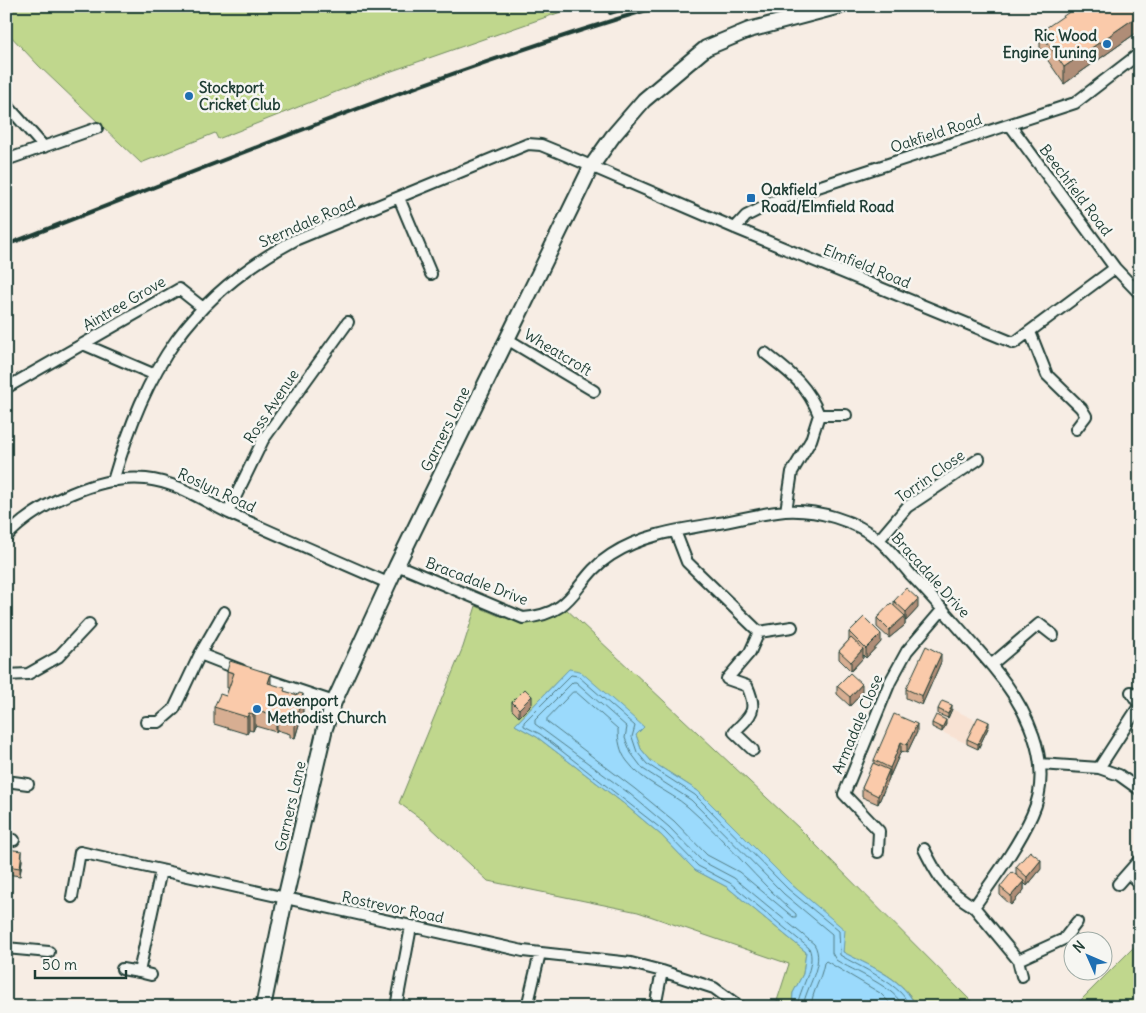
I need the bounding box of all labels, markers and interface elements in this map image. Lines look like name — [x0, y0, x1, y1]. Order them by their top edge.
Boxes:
place label: Ric Wood Engine Tuning — [1003, 26, 1097, 63]
marker: Ric Wood Engine Tuning — [1101, 38, 1113, 50]
place label: Stockport Cricket Club — [199, 78, 280, 114]
marker: Stockport Cricket Club — [183, 90, 195, 102]
street label: Oakfield Road — [888, 109, 984, 157]
street label: Beechfield Road — [1035, 141, 1117, 240]
place label: Oakfield Road/Elmfield Road — [761, 180, 894, 216]
street label: Sterndale Road — [256, 192, 358, 252]
marker: Oakfield Road/Elmfield Road — [745, 192, 757, 204]
street label: Elmfield Road — [821, 240, 914, 292]
street label: Aintree Grove — [79, 272, 169, 334]
street label: Wheatcroft — [521, 324, 595, 380]
street label: Ross Avenue — [239, 365, 303, 447]
street label: Garners Lane — [416, 383, 474, 475]
street label: Torrin Close — [892, 445, 968, 507]
street label: Roslyn Road — [175, 464, 259, 516]
street label: Bracadale Drive — [888, 528, 974, 622]
street label: Bracadale Drive — [423, 553, 531, 609]
street label: Armadale Close — [827, 671, 887, 777]
place label: Davenport Methodist Church — [267, 691, 387, 727]
marker: Davenport Methodist Church — [251, 703, 263, 715]
street label: Garners Lane — [270, 759, 310, 853]
street label: Rostrevor Road — [340, 887, 446, 927]
north arrow — [1064, 930, 1114, 980]
text: N — [1069, 937, 1089, 957]
scale bar — [35, 948, 126, 980]
text: 50 m — [42, 955, 77, 974]

